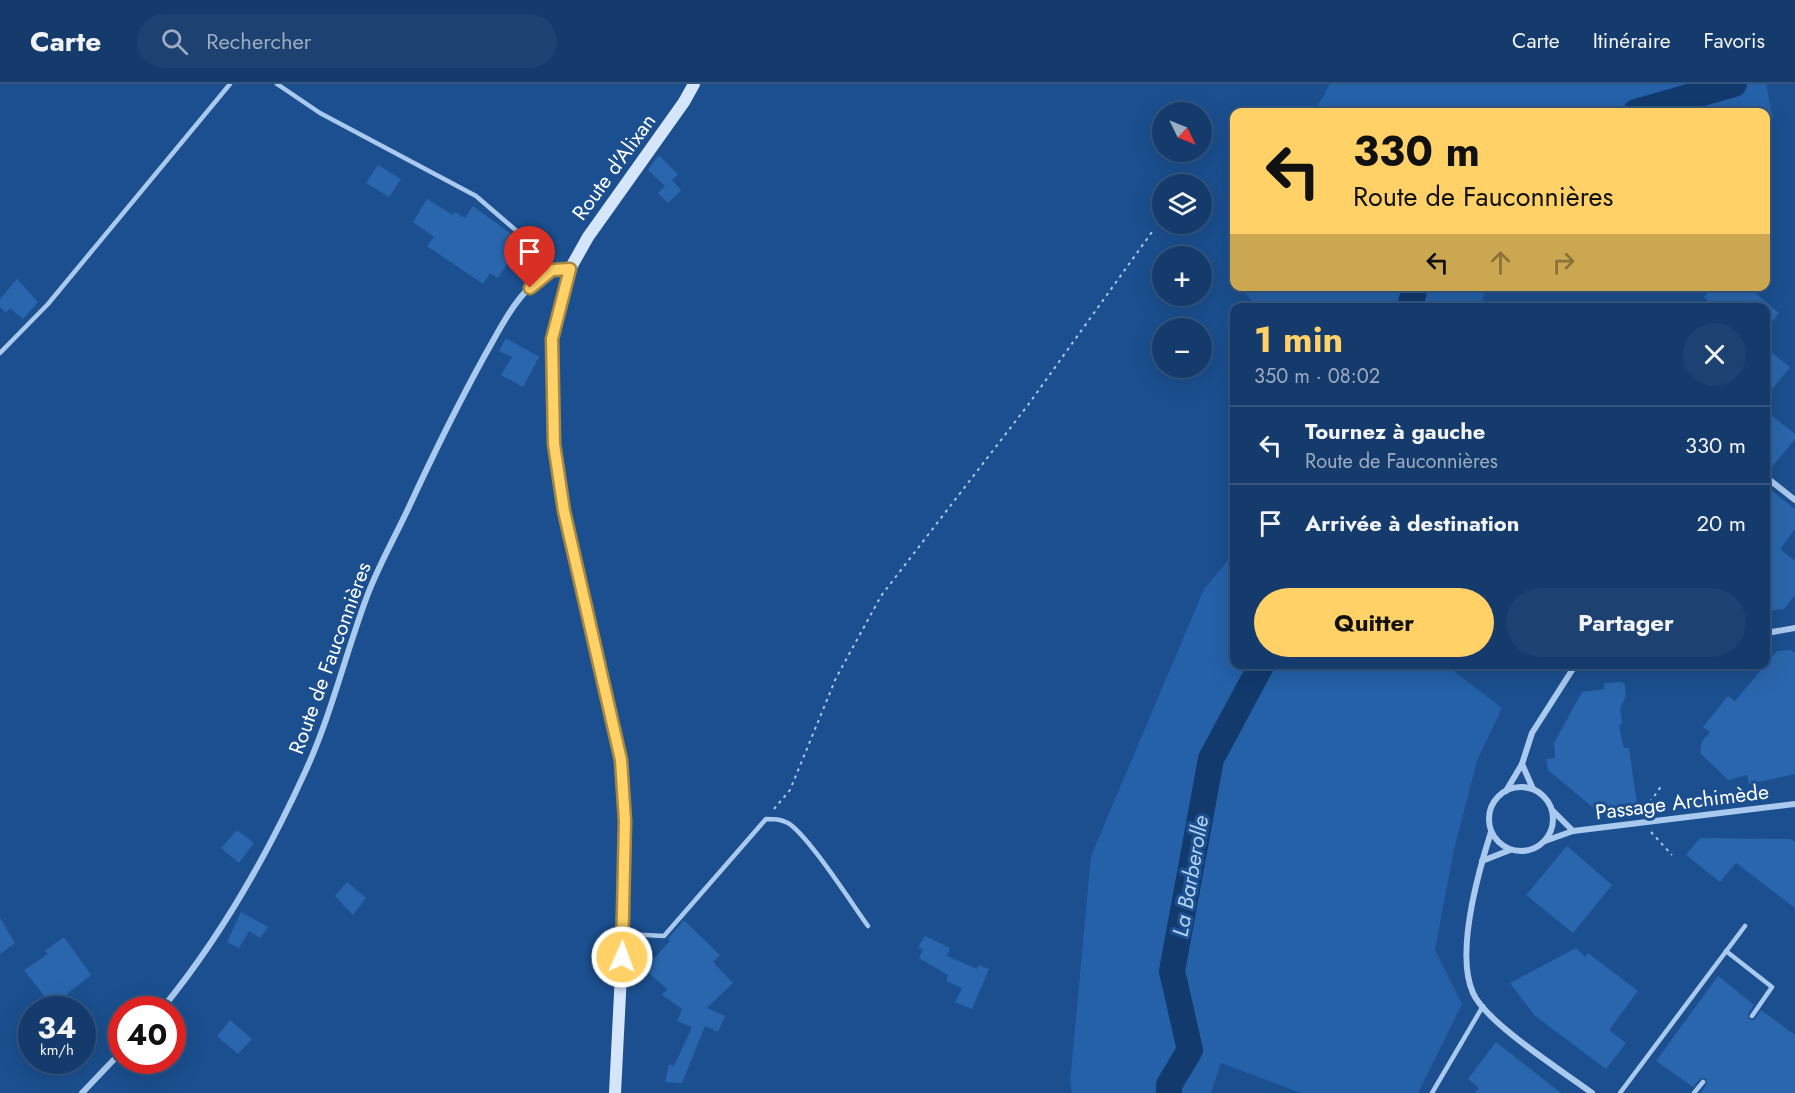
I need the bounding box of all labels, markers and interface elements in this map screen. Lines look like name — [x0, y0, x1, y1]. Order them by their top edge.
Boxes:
search box — [137, 14, 557, 68]
text: Carte — [30, 21, 101, 62]
icon: search — [158, 25, 191, 58]
text: Rechercher — [206, 25, 311, 57]
text: Carte — [1512, 26, 1560, 56]
text: Itinéraire — [1593, 26, 1671, 56]
text: Favoris — [1704, 26, 1765, 56]
north arrow — [1152, 102, 1212, 162]
map controls — [1152, 102, 1212, 378]
street label: Route d'Alixan — [565, 107, 663, 227]
text: 330 m — [1353, 121, 1480, 182]
icon: left — [1254, 132, 1332, 210]
button: layers — [1152, 174, 1212, 234]
text: Route de Fauconnières — [1353, 177, 1613, 216]
pin — [504, 226, 555, 288]
icon: arrive — [513, 235, 546, 268]
button: + — [1152, 246, 1212, 306]
icon: left — [1421, 246, 1454, 279]
icon: ahead — [1484, 246, 1517, 279]
icon: right — [1547, 246, 1580, 279]
text: 1 min — [1254, 313, 1343, 365]
button: − — [1152, 318, 1212, 378]
button: close — [1683, 323, 1746, 386]
text: 350 m · 08:02 — [1254, 362, 1380, 391]
text: Tournez à gauche — [1305, 415, 1485, 447]
icon: left — [1254, 429, 1287, 462]
text: 330 m — [1685, 429, 1746, 461]
text: Route de Fauconnières — [1305, 447, 1498, 476]
icon: arrive — [1254, 507, 1287, 540]
text: Arrivée à destination — [1305, 507, 1519, 539]
text: 20 m — [1697, 507, 1746, 539]
street label: Route de Fauconnières — [281, 558, 379, 758]
button: Quitter — [1254, 588, 1494, 657]
button: Partager — [1506, 588, 1746, 657]
street label: Passage Archimède — [1594, 776, 1771, 828]
water label: La Barberolle — [1164, 813, 1216, 939]
position arrow — [590, 925, 654, 989]
speed limit sign: 40 — [108, 996, 186, 1074]
text: 34 — [37, 1006, 77, 1049]
text: km/h — [40, 1039, 74, 1061]

